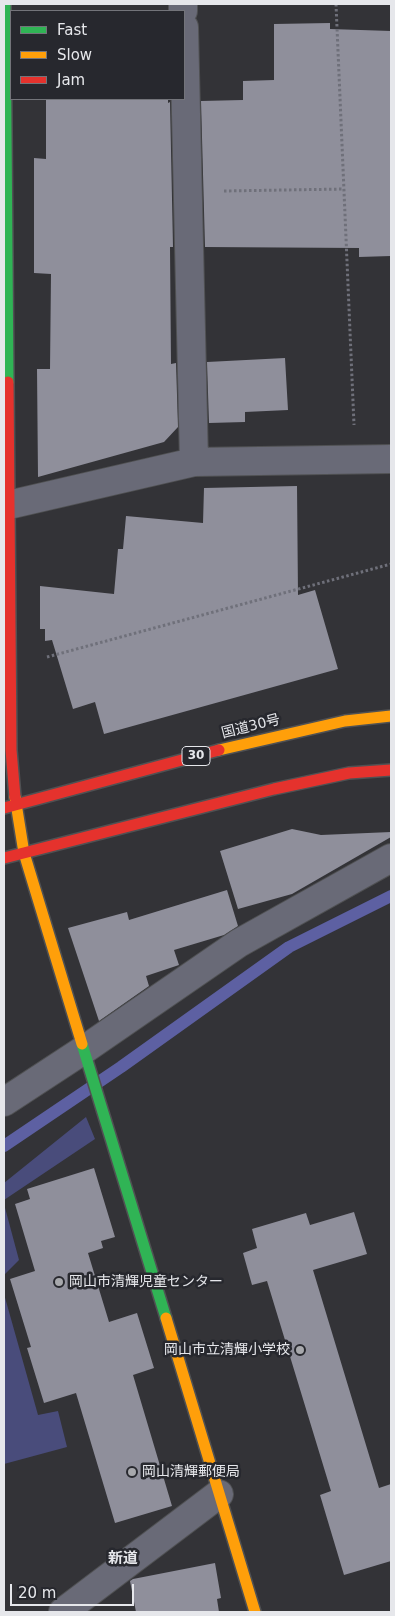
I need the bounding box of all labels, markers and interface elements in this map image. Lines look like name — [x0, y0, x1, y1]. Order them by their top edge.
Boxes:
legend — [10, 10, 185, 100]
text: Fast — [57, 21, 87, 39]
text: Slow — [57, 46, 92, 64]
text: Jam — [57, 71, 85, 89]
street label: 国道30号 — [220, 712, 282, 742]
road number: 30 — [182, 746, 210, 766]
place label: 岡山市清輝児童センター — [69, 1274, 223, 1290]
marker: 岡山市清輝児童センター — [53, 1276, 65, 1288]
place label: 岡山市立清輝小学校 — [164, 1342, 290, 1358]
marker: 岡山市立清輝小学校 — [294, 1344, 306, 1356]
place label: 岡山清輝郵便局 — [142, 1464, 240, 1480]
marker: 岡山清輝郵便局 — [126, 1466, 138, 1478]
district label: 新道 — [108, 1550, 138, 1568]
scale bar — [12, 1574, 136, 1606]
text: 20 m — [18, 1584, 56, 1602]

